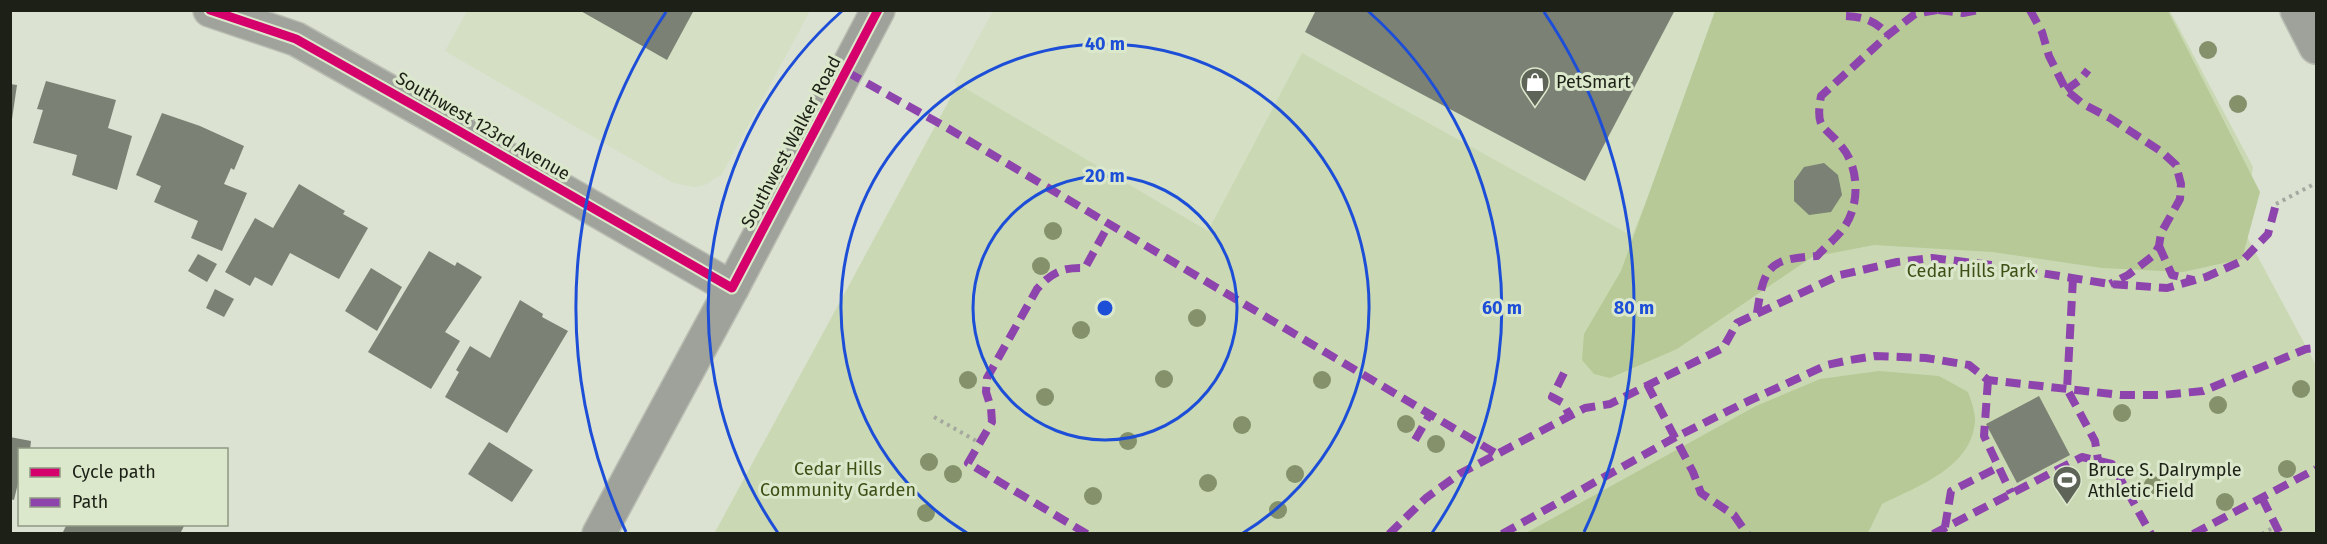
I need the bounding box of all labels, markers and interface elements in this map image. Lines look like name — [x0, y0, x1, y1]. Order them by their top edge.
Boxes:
text: 40 m — [1085, 33, 1125, 55]
street label: Southwest Walker Road — [736, 52, 846, 232]
shop icon: PetSmart — [1519, 66, 1551, 108]
street label: Southwest 123rd Avenue — [392, 67, 574, 185]
place label: PetSmart — [1556, 71, 1631, 93]
text: 20 m — [1085, 165, 1125, 187]
park label: Cedar Hills Park — [1907, 260, 2036, 282]
text: 60 m — [1482, 297, 1522, 319]
text: 80 m — [1614, 297, 1654, 319]
centre of rings — [1095, 298, 1115, 318]
legend — [18, 448, 228, 526]
park label: Cedar Hills Community Garden — [760, 458, 916, 501]
place label: Bruce S. DaIrymple Athletic Field — [2088, 459, 2242, 502]
text: Cycle path — [72, 461, 156, 483]
sports icon: Bruce S. DaIrymple Athletic Field — [2051, 464, 2083, 506]
text: Path — [72, 491, 108, 513]

